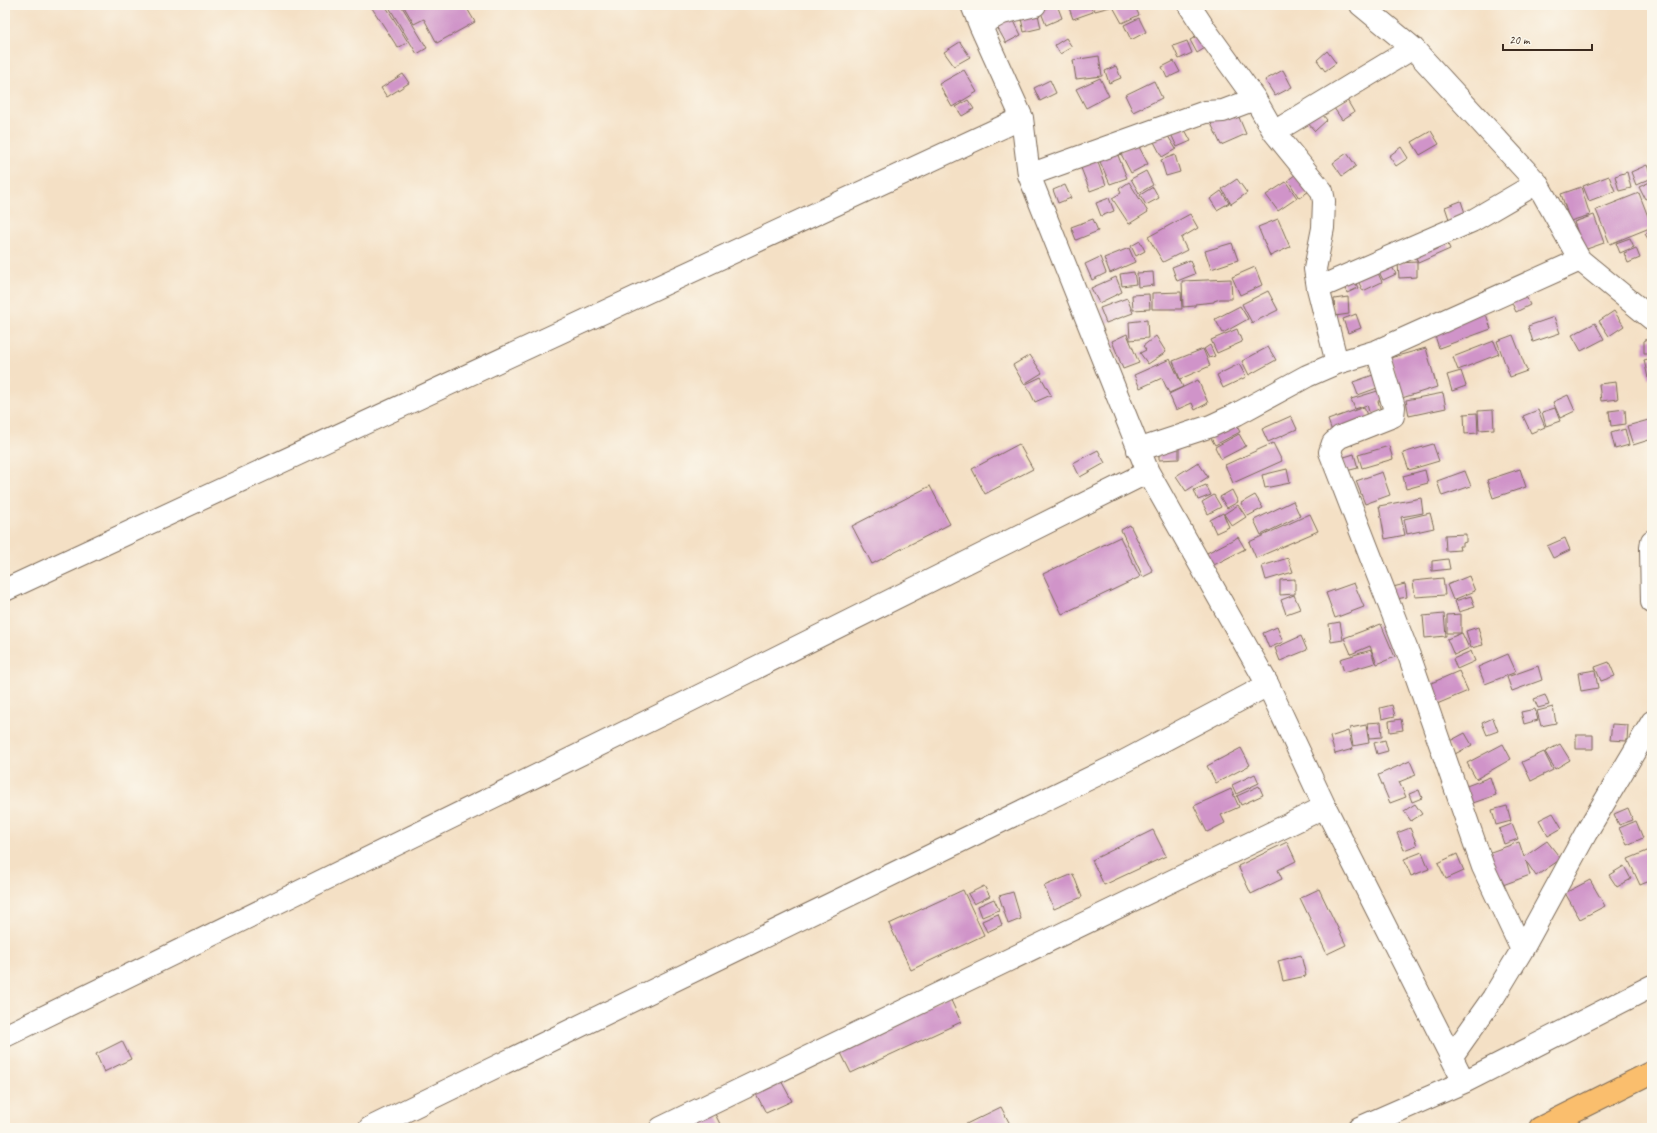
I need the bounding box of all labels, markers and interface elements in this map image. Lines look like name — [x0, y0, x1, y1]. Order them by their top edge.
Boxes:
scale bar — [1503, 26, 1592, 52]
text: 20 m — [1509, 32, 1531, 48]

